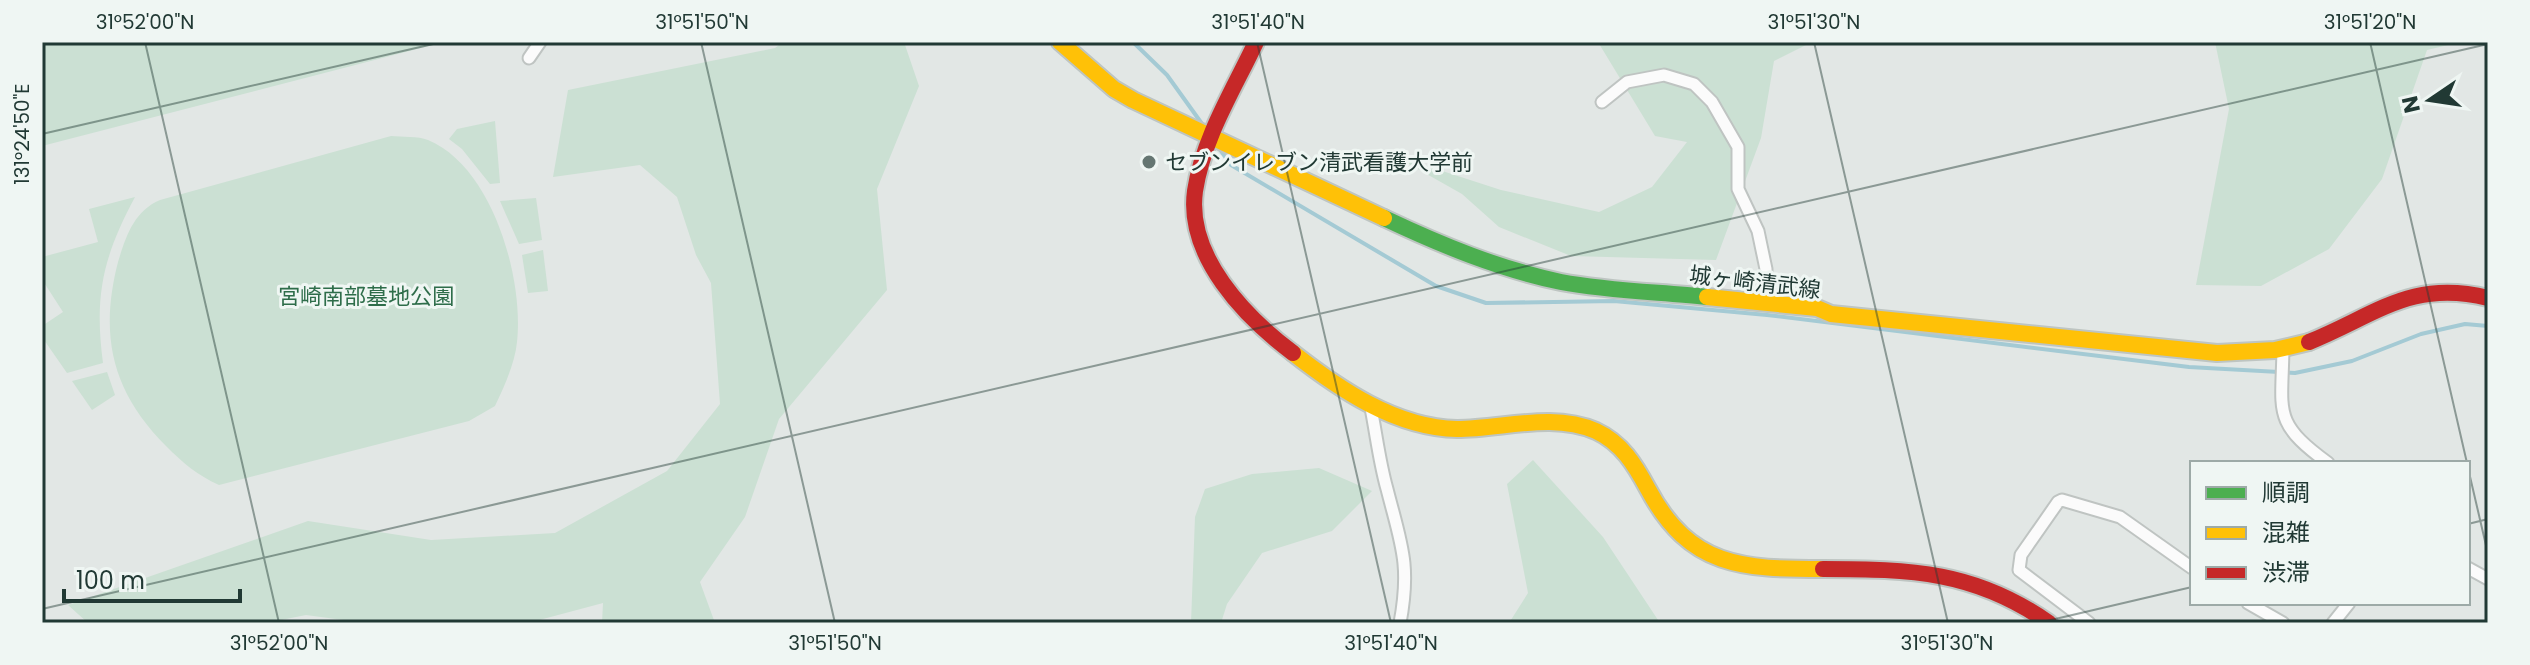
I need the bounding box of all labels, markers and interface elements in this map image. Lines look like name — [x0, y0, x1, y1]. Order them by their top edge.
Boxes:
text: 31°52'00"N — [96, 8, 194, 36]
text: 31°51'50"N — [655, 8, 749, 36]
text: 31°51'40"N — [1211, 8, 1305, 36]
text: 31°51'30"N — [1768, 8, 1860, 36]
text: 31°51'20"N — [2324, 8, 2416, 36]
north arrow — [2390, 60, 2470, 140]
text: 131°24'50"E — [8, 83, 36, 185]
text: N — [2394, 93, 2428, 116]
place label: セブンイレブン清武看護大学前 — [1165, 147, 1473, 178]
marker: セブンイレブン清武看護大学前 — [1140, 153, 1158, 171]
street label: 城ヶ崎清武線 — [1688, 259, 1822, 306]
park label: 宮崎南部墓地公園 — [278, 281, 454, 312]
legend — [2190, 461, 2470, 605]
text: 順調 — [2262, 476, 2310, 509]
text: 混雑 — [2262, 516, 2310, 549]
scale bar — [64, 553, 240, 603]
text: 渋滞 — [2262, 556, 2310, 589]
text: 100 m — [76, 564, 145, 597]
text: 31°52'00"N — [230, 629, 328, 657]
text: 31°51'50"N — [788, 629, 882, 657]
text: 31°51'40"N — [1344, 629, 1438, 657]
text: 31°51'30"N — [1901, 629, 1993, 657]

